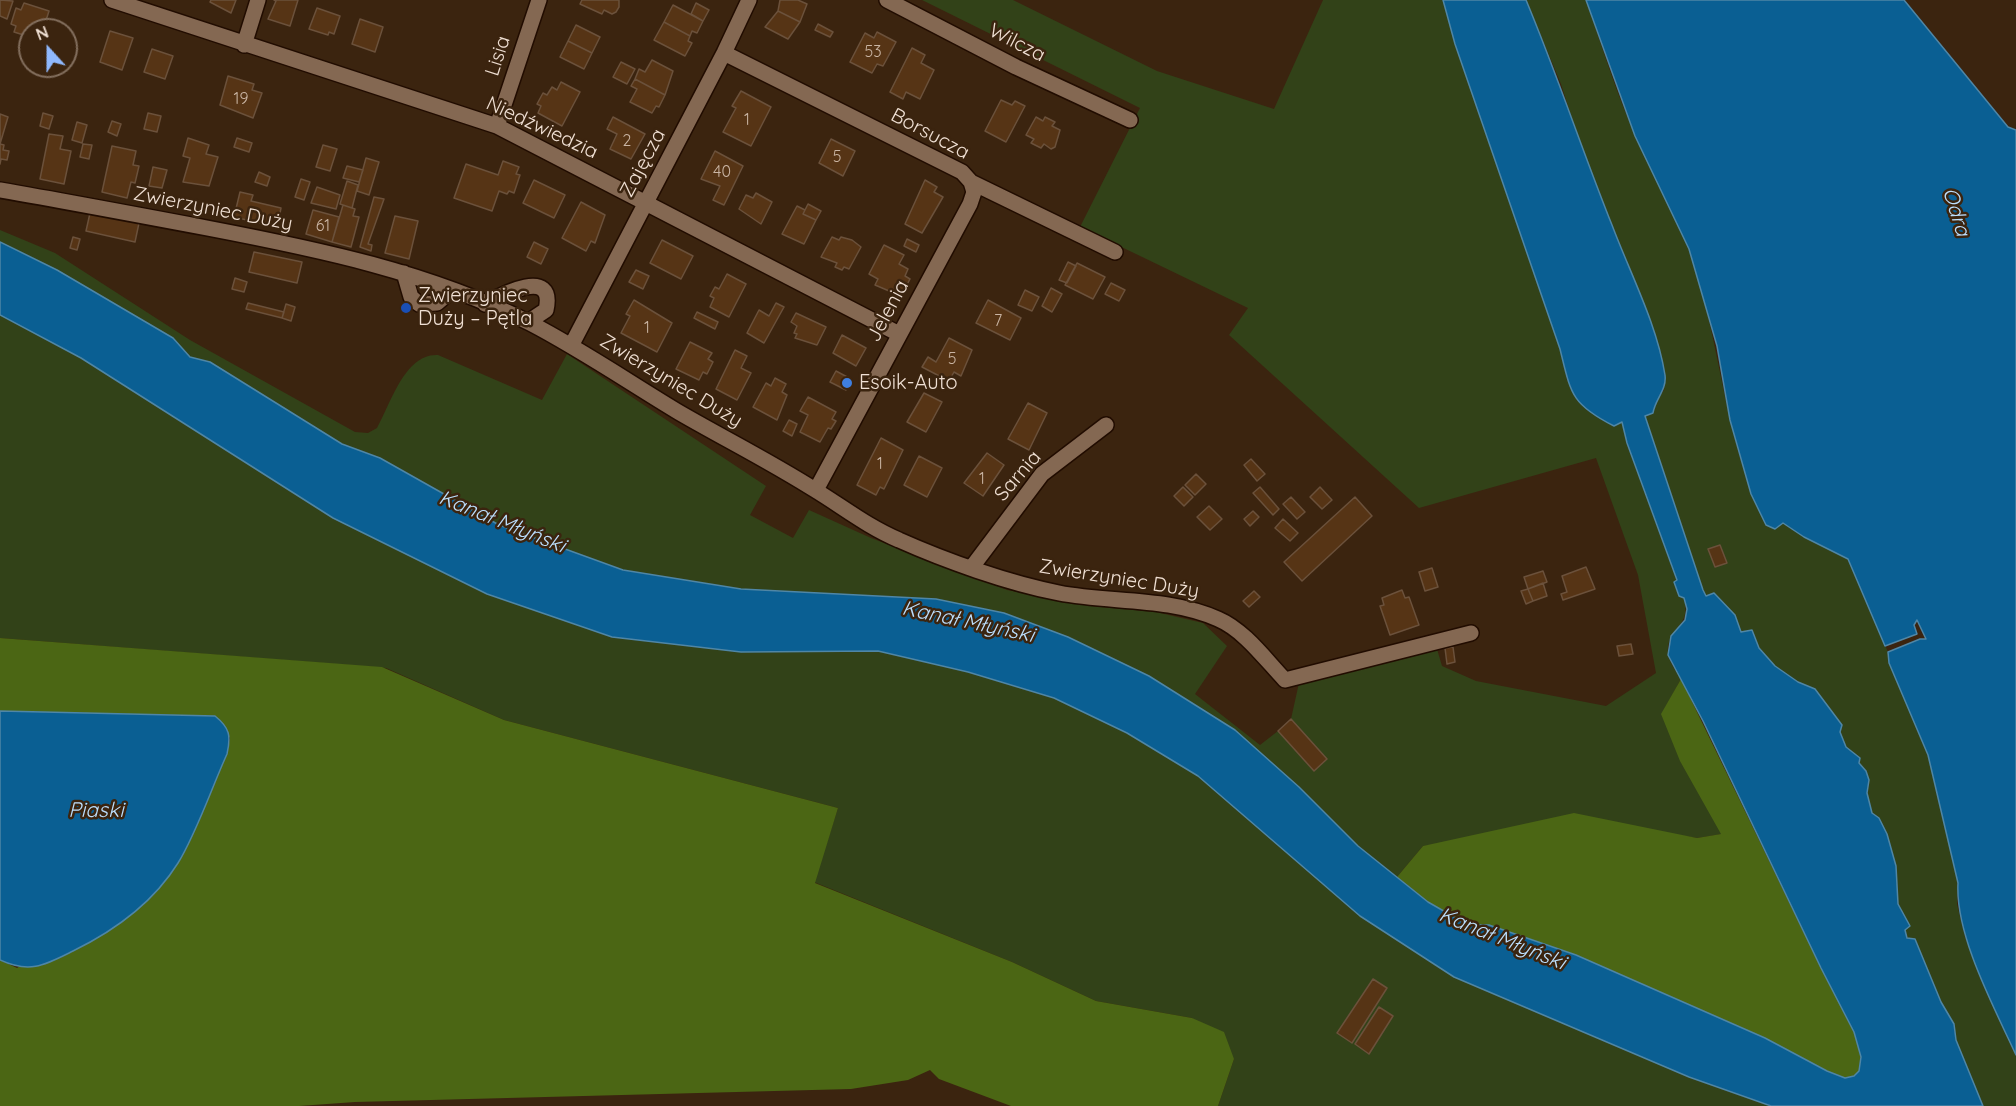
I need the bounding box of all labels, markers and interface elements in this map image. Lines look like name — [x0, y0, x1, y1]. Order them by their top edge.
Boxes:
north arrow — [18, 18, 78, 78]
street label: Wilcza — [985, 19, 1049, 67]
text: N — [33, 22, 51, 45]
street label: Lisia — [480, 33, 516, 79]
house number: 53 — [864, 42, 882, 62]
house number: 19 — [234, 89, 248, 109]
street label: Niedźwiedzia — [482, 92, 602, 164]
street label: Borsucza — [887, 103, 973, 165]
house number: 1 — [744, 110, 750, 130]
street label: Zajęcza — [615, 125, 671, 201]
house number: 2 — [623, 131, 631, 151]
house number: 5 — [833, 147, 841, 167]
house number: 40 — [713, 162, 731, 182]
street label: Zwierzyniec Duży — [131, 182, 295, 236]
water label: Odra — [1937, 185, 1975, 239]
house number: 61 — [316, 216, 330, 236]
street label: Jelenia — [862, 276, 914, 346]
place label: Zwierzyniec Duży – Pętla — [418, 284, 532, 331]
marker: Zwierzyniec Duży – Pętla — [399, 301, 413, 315]
house number: 7 — [994, 311, 1002, 331]
house number: 1 — [644, 318, 650, 338]
street label: Zwierzyniec Duży — [595, 329, 747, 433]
house number: 5 — [948, 349, 956, 369]
place label: Esoik-Auto — [859, 371, 957, 395]
marker: Esoik-Auto — [840, 376, 854, 390]
street label: Sarnia — [990, 446, 1046, 506]
house number: 1 — [877, 454, 883, 474]
house number: 1 — [979, 469, 985, 489]
water label: Kanał Młyński — [435, 485, 569, 559]
street label: Zwierzyniec Duży — [1037, 554, 1201, 604]
water label: Kanał Młyński — [900, 596, 1036, 648]
water label: Piaski — [68, 798, 124, 824]
water label: Kanał Młyński — [1435, 902, 1569, 976]

